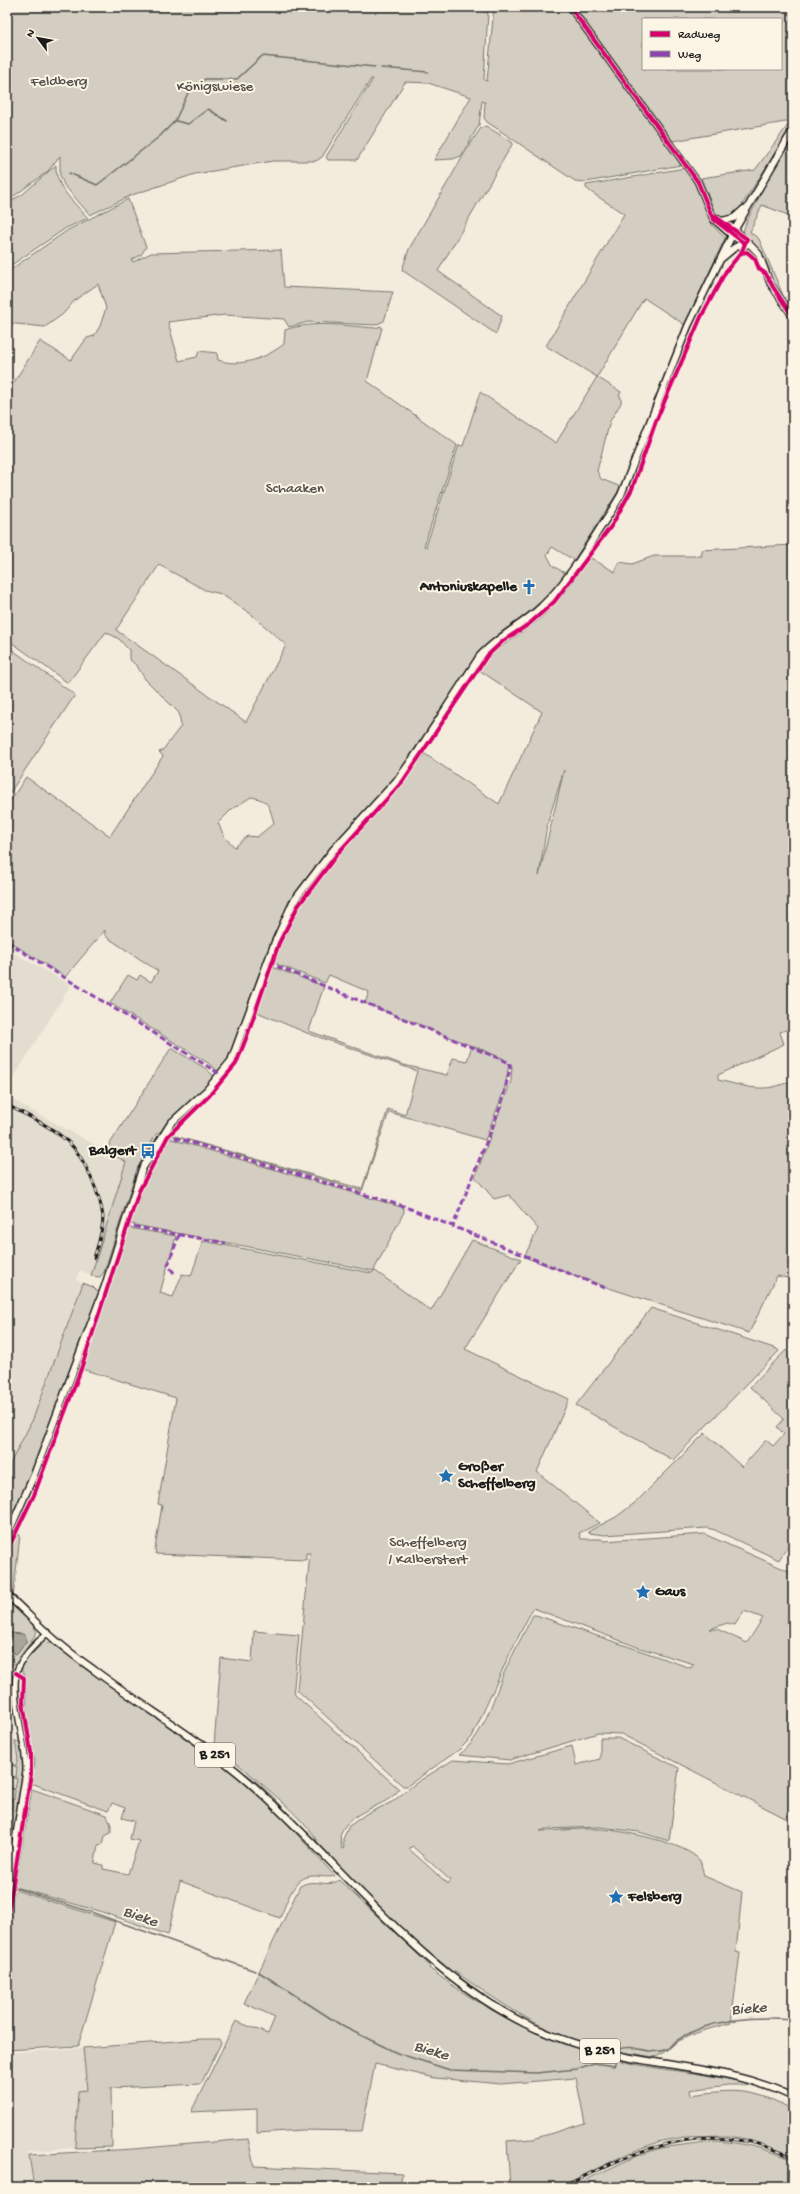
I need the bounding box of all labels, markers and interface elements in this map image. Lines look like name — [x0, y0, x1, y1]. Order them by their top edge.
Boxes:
north arrow — [18, 18, 58, 58]
legend — [642, 18, 782, 70]
text: N — [24, 28, 38, 40]
text: Radweg — [678, 29, 720, 43]
text: Weg — [678, 49, 701, 63]
park label: Feldberg — [29, 73, 88, 91]
park label: Königswiese — [177, 78, 253, 96]
park label: Schaaken — [266, 480, 324, 498]
place label: Antoniuskapelle — [419, 578, 518, 596]
church icon: Antoniuskapelle — [520, 578, 538, 596]
place label: Balgert — [88, 1142, 138, 1160]
bus stop icon: Balgert — [139, 1142, 157, 1160]
place label: Großer Scheffelberg — [458, 1458, 536, 1493]
place icon: Großer Scheffelberg — [437, 1467, 455, 1485]
park label: Scheffelberg / Kalberstert — [389, 1534, 469, 1569]
place icon: Gaus — [634, 1583, 652, 1601]
place label: Gaus — [655, 1583, 687, 1601]
road number: B 251 — [195, 1743, 235, 1767]
place icon: Felsberg — [607, 1888, 625, 1906]
place label: Felsberg — [627, 1888, 682, 1906]
water label: Bieke — [120, 1903, 161, 1933]
water label: Bieke — [731, 1999, 768, 2021]
water label: Bieke — [411, 2038, 451, 2066]
road number: B 251 — [580, 2039, 620, 2063]

